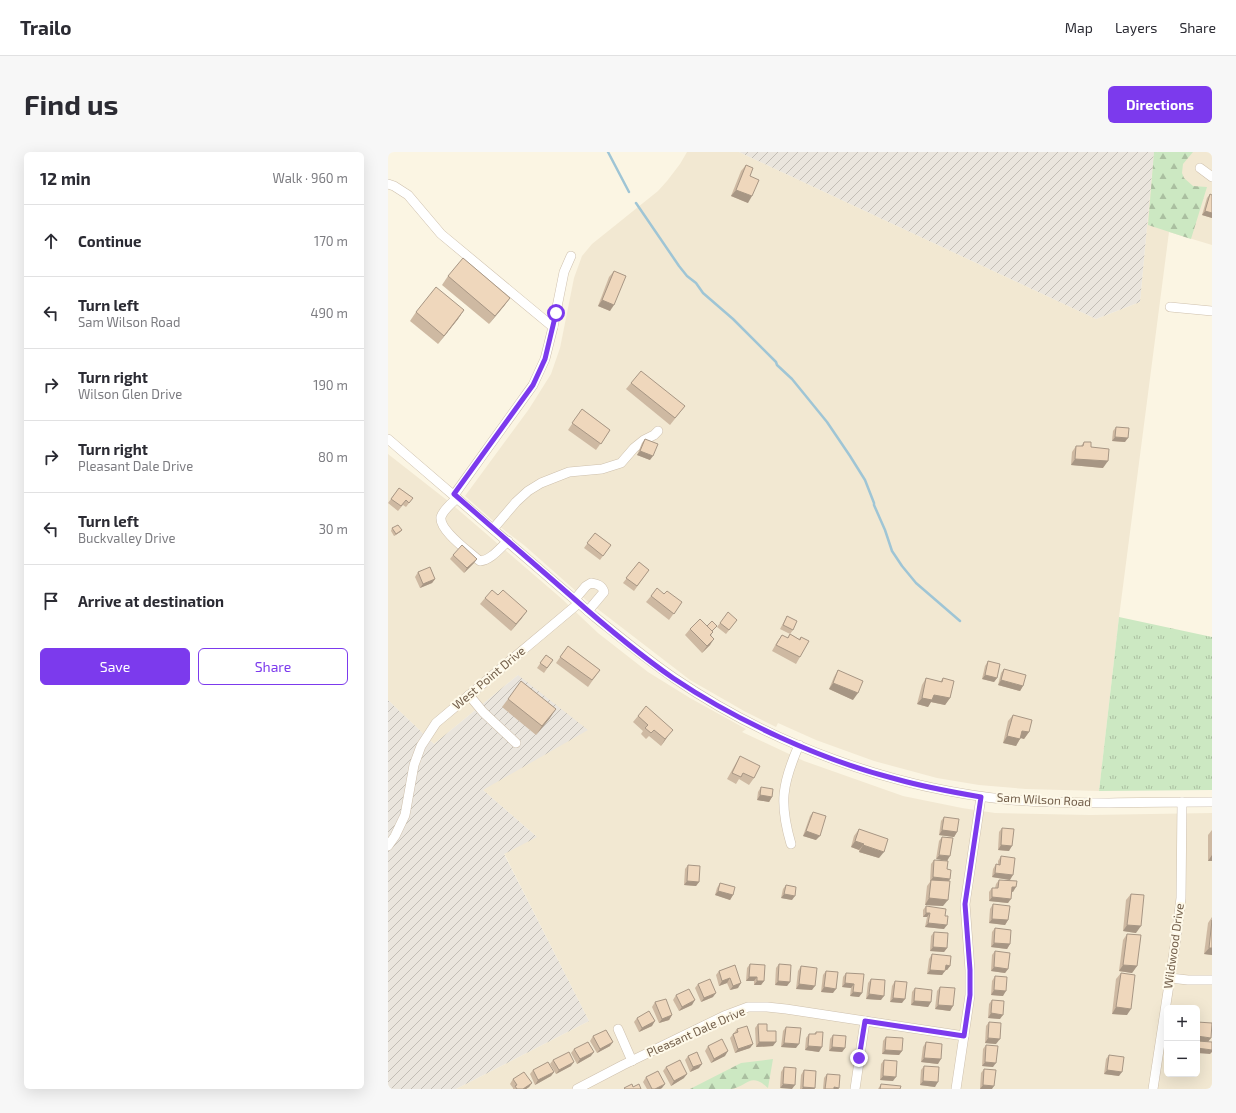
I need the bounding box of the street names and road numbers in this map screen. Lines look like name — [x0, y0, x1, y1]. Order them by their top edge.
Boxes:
street label: West Point Drive — [449, 643, 528, 712]
street label: Sam Wilson Road — [997, 790, 1092, 808]
street label: Wildwood Drive — [1160, 902, 1186, 990]
street label: Pleasant Dale Drive — [644, 1003, 747, 1059]

